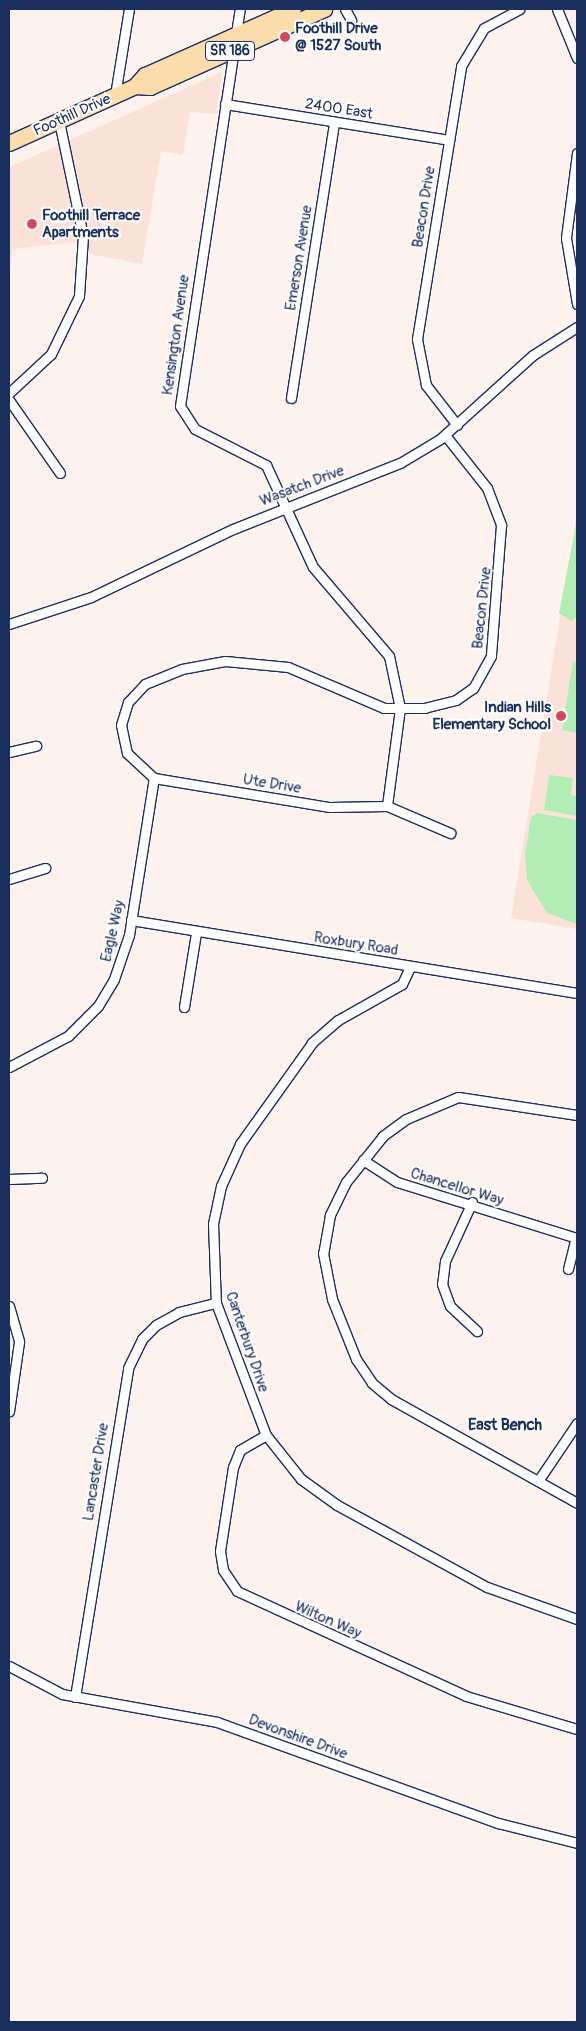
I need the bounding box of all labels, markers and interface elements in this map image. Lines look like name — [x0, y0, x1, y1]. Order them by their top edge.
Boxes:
place label: Foothill Drive @ 1527 South — [295, 19, 381, 54]
marker: Foothill Drive @ 1527 South — [279, 31, 291, 43]
road number: SR 186 — [205, 40, 255, 62]
street label: Foothill Drive — [31, 90, 113, 140]
street label: 2400 East — [304, 95, 374, 123]
street label: Beacon Drive — [409, 165, 439, 249]
street label: Emerson Avenue — [282, 204, 316, 312]
place label: Foothill Terrace Apartments — [42, 206, 140, 241]
marker: Foothill Terrace Apartments — [26, 218, 38, 230]
street label: Kensington Avenue — [159, 274, 193, 396]
street label: Wasatch Drive — [257, 462, 347, 510]
street label: Beacon Drive — [469, 566, 495, 650]
place label: Indian Hills Elementary School — [433, 698, 551, 733]
marker: Indian Hills Elementary School — [555, 710, 567, 722]
street label: Ute Drive — [242, 771, 302, 797]
street label: Eagle Way — [97, 898, 129, 964]
street label: Roxbury Road — [313, 928, 399, 960]
street label: Chancellor Way — [408, 1164, 506, 1210]
street label: Canterbury Drive — [221, 1289, 273, 1395]
district label: East Bench — [468, 1415, 542, 1435]
street label: Lancaster Drive — [79, 1422, 113, 1522]
street label: Wilton Way — [292, 1597, 364, 1643]
street label: Devonshire Drive — [246, 1711, 350, 1763]

